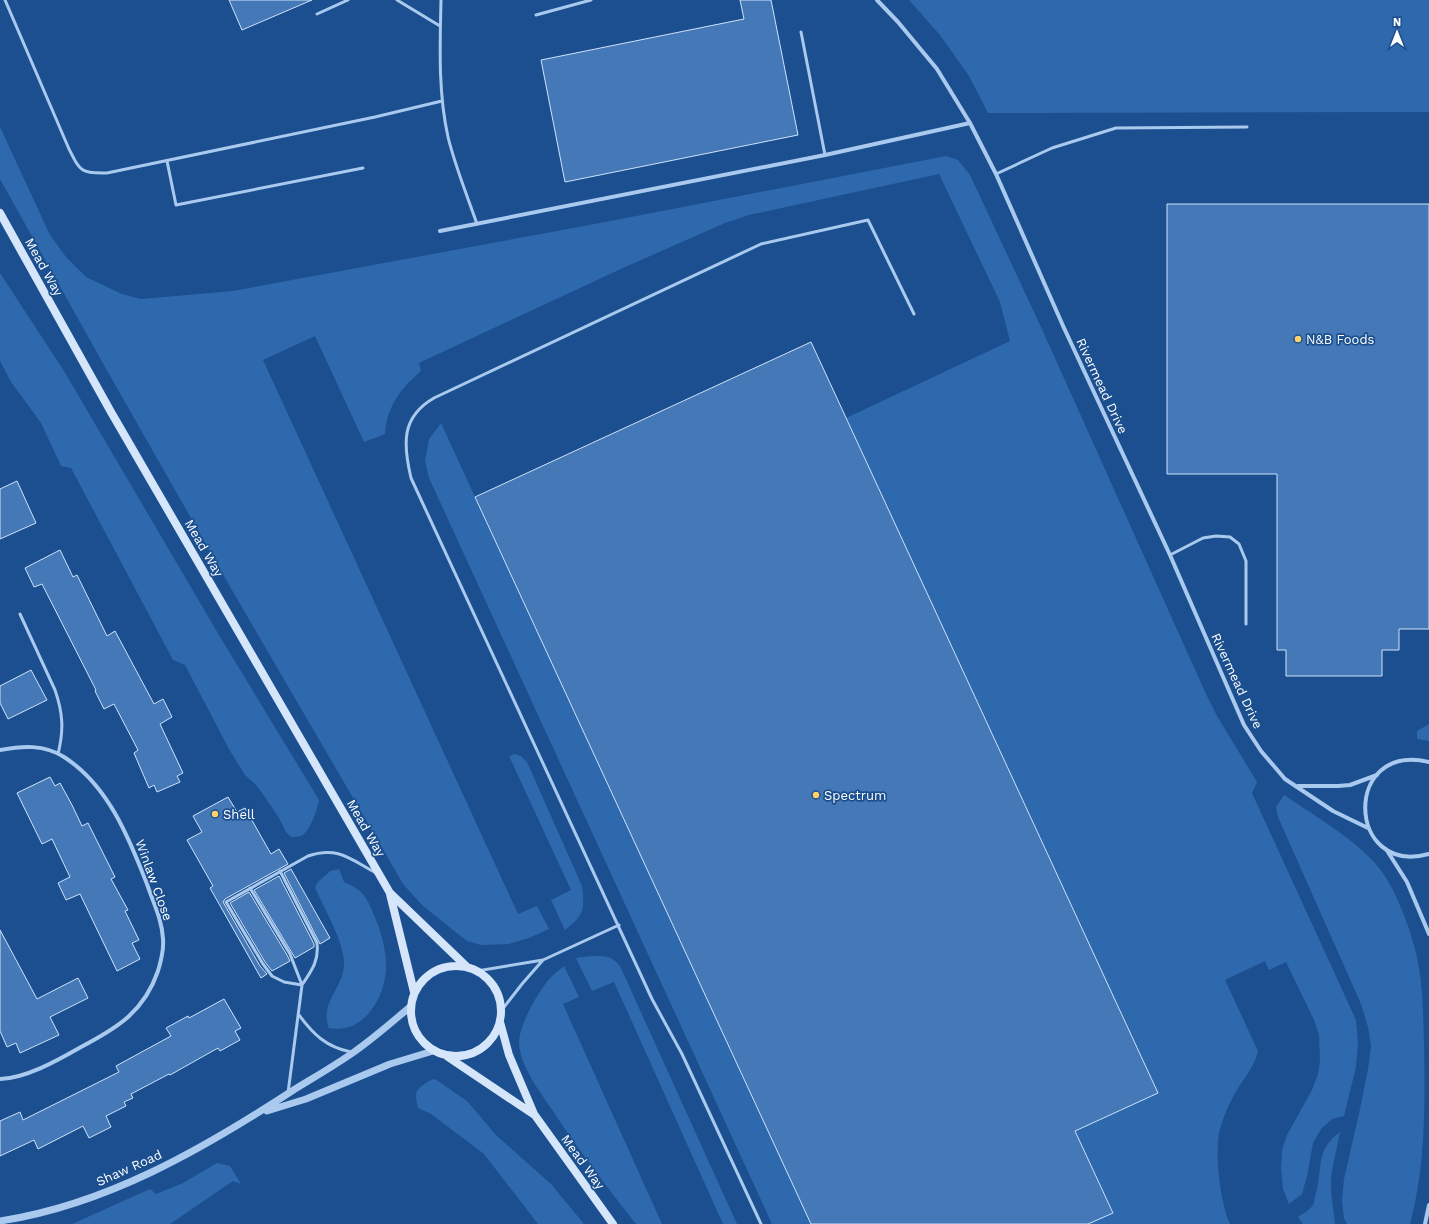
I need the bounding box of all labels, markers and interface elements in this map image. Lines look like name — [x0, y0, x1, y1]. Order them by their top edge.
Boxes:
north arrow — [1377, 12, 1417, 52]
text: N — [1393, 16, 1401, 29]
street label: Mead Way — [22, 235, 66, 299]
place label: N&B Foods — [1306, 332, 1375, 347]
marker: N&B Foods — [1293, 334, 1303, 344]
street label: Rivermead Drive — [1073, 336, 1131, 436]
street label: Mead Way — [182, 517, 227, 580]
street label: Rivermead Drive — [1208, 631, 1266, 731]
place label: Spectrum — [824, 788, 886, 803]
marker: Spectrum — [811, 790, 821, 800]
street label: Mead Way — [344, 797, 389, 860]
place label: Shell — [223, 807, 255, 822]
marker: Shell — [210, 809, 220, 819]
street label: Winlaw Close — [132, 837, 176, 923]
street label: Mead Way — [558, 1132, 608, 1192]
street label: Shaw Road — [94, 1147, 164, 1189]

